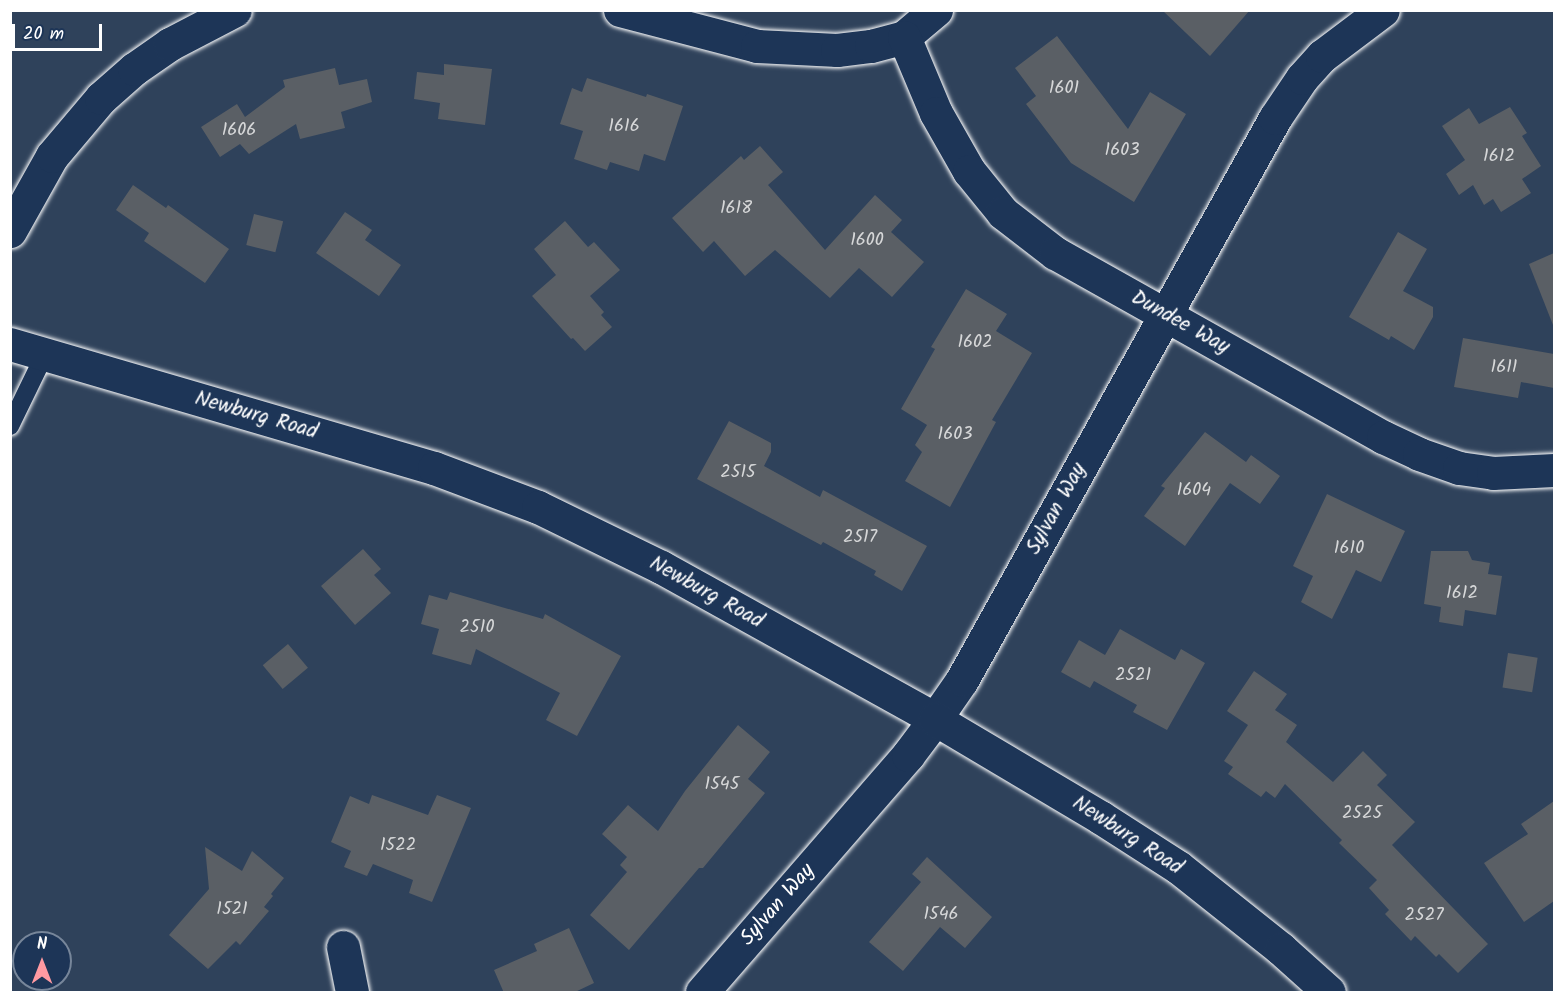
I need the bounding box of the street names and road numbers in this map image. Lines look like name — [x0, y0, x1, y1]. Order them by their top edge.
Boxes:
street label: Dundee Way — [1126, 286, 1234, 360]
street label: Newburg Road — [192, 386, 320, 446]
street label: Sylvan Way — [1022, 459, 1092, 559]
street label: Newburg Road — [645, 551, 767, 635]
street label: Newburg Road — [1067, 791, 1187, 881]
street label: Sylvan Way — [735, 859, 821, 951]

